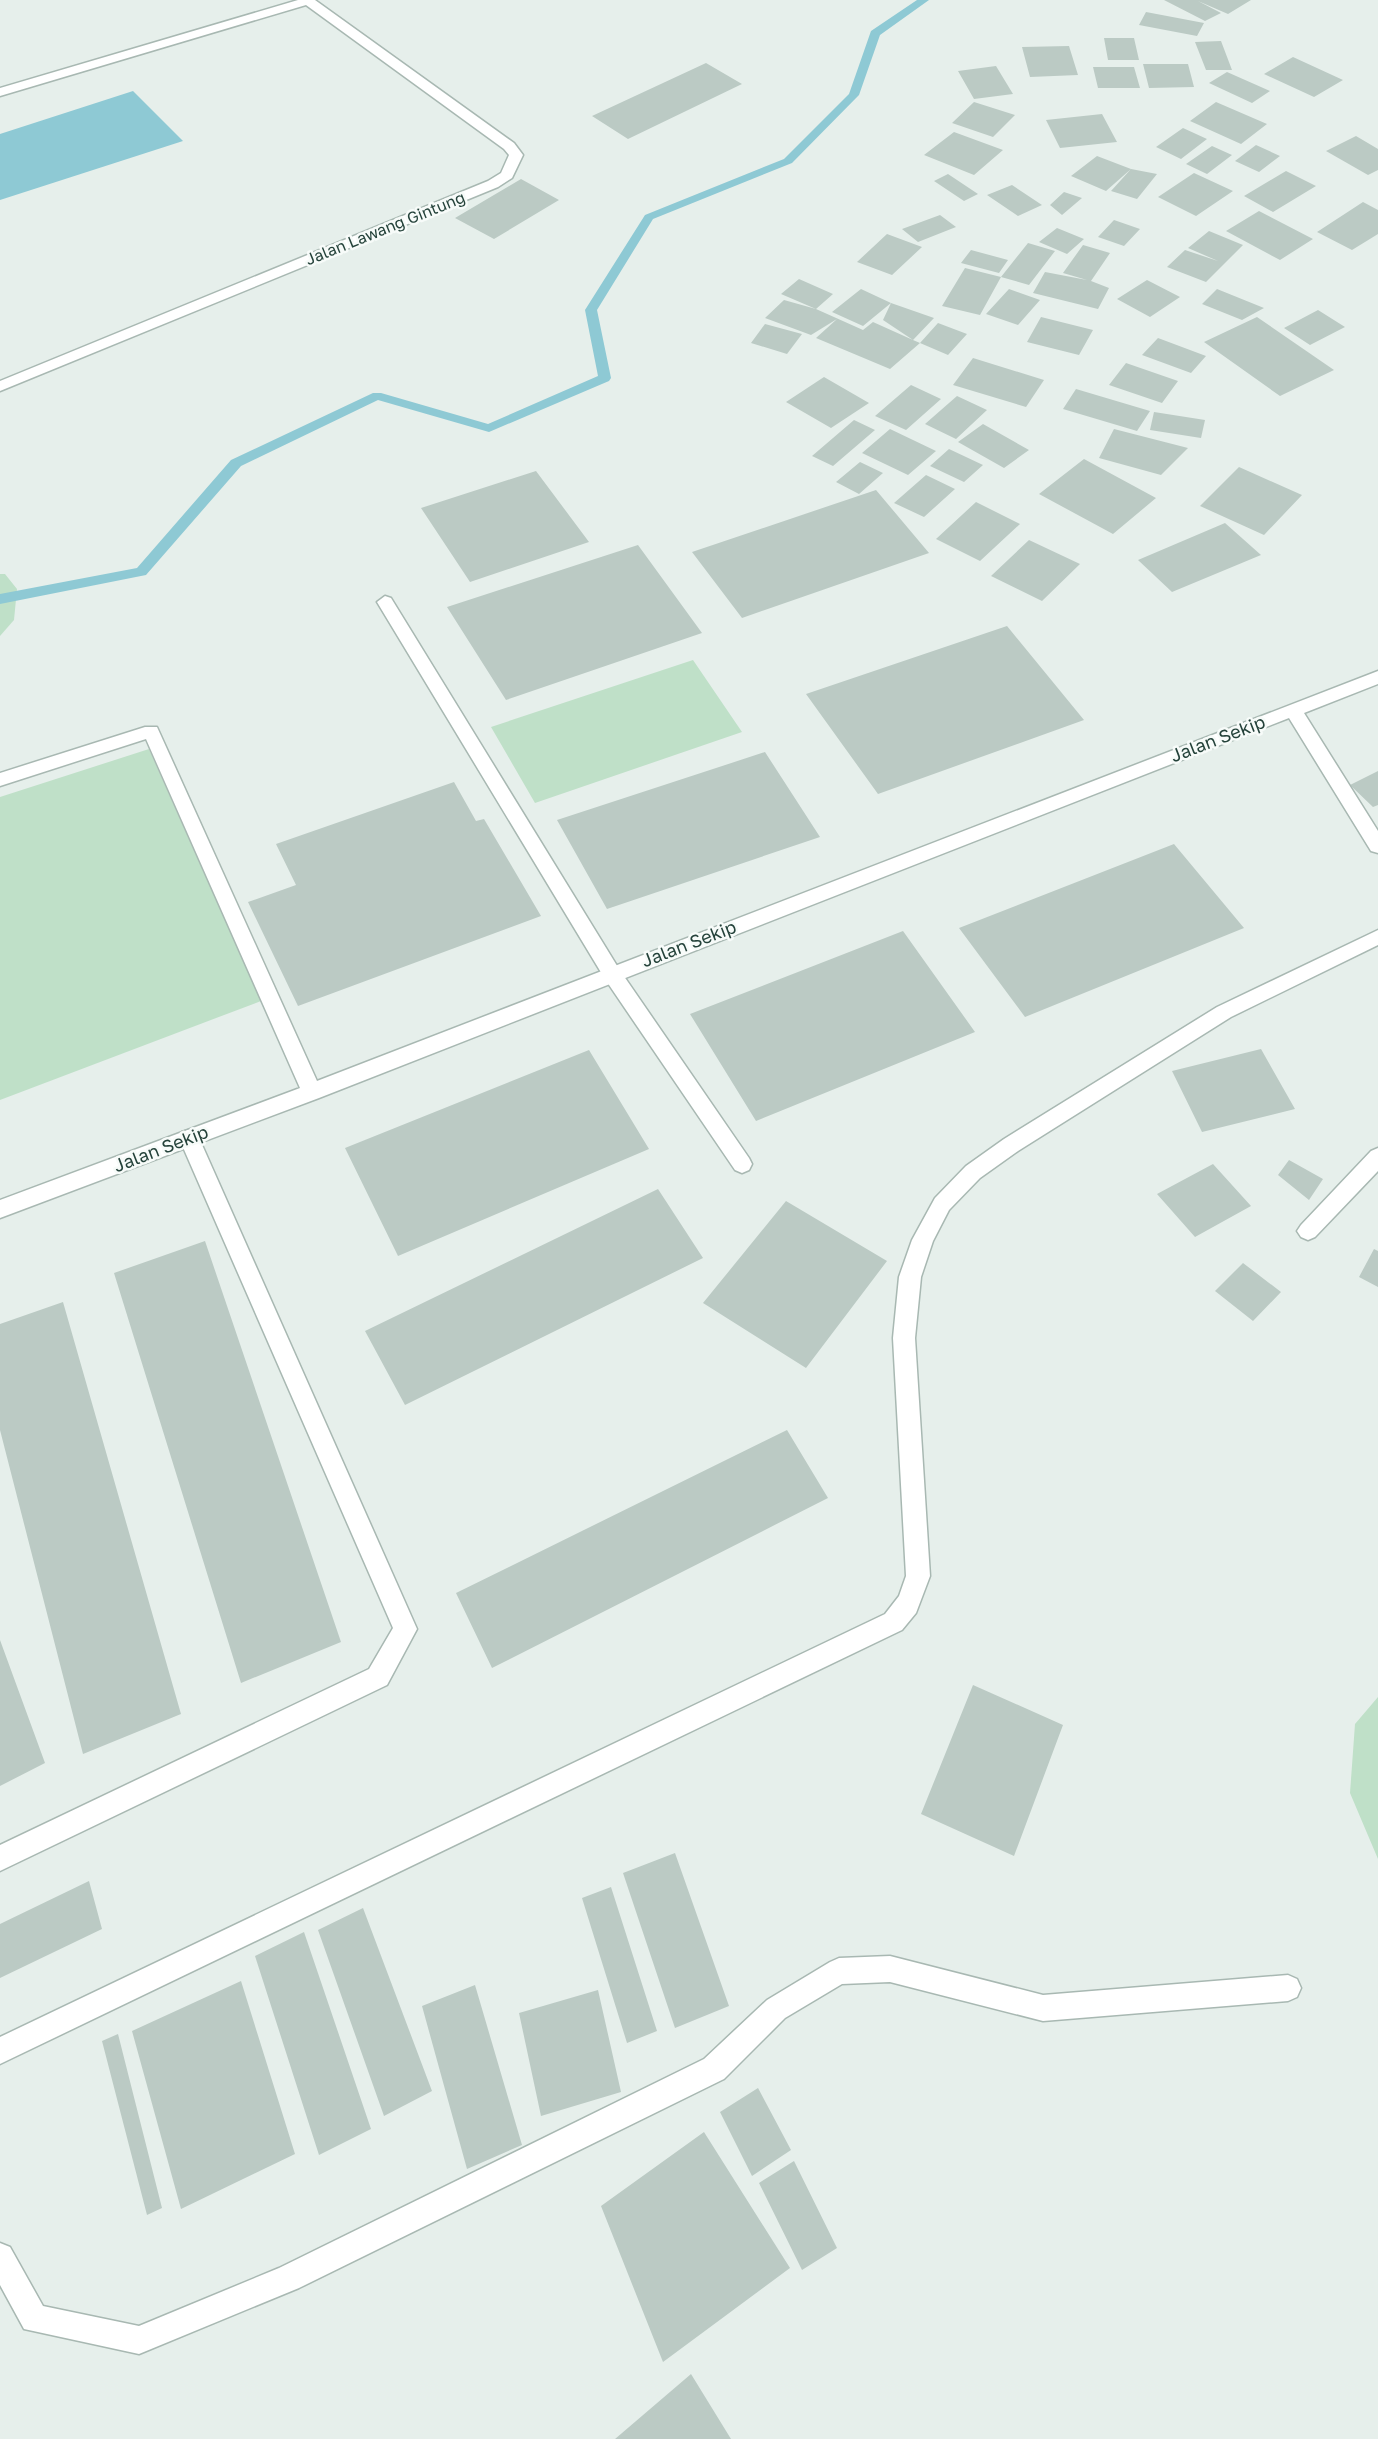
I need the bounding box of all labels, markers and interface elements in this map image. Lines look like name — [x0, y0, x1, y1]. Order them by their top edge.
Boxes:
street label: Jalan Lawang Gintung — [302, 187, 468, 269]
street label: Jalan Sekip — [1167, 710, 1268, 766]
street label: Jalan Sekip — [638, 915, 739, 971]
street label: Jalan Sekip — [110, 1120, 211, 1176]

